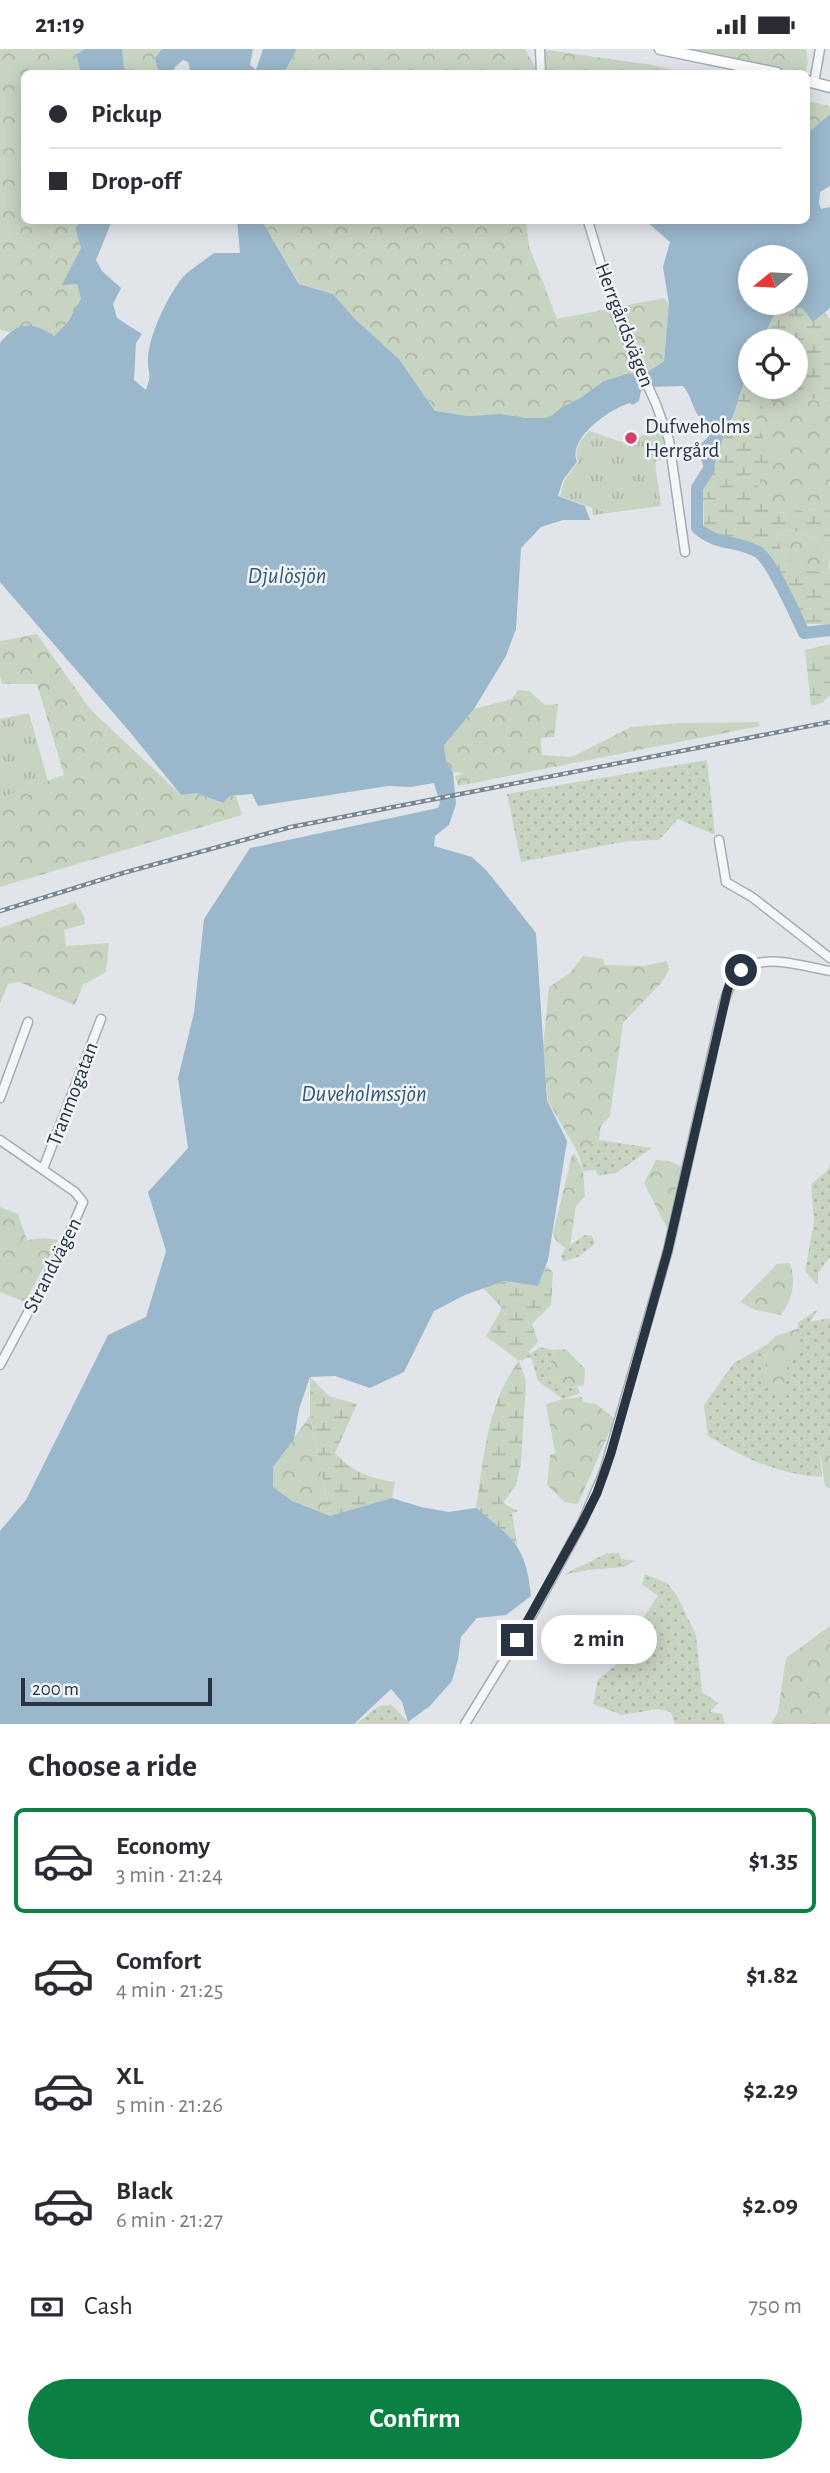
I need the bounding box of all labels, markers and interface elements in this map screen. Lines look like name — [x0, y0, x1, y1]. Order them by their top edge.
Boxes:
text: 21:19 — [35, 11, 84, 37]
text: Pickup — [91, 101, 162, 127]
text: Drop-off — [91, 168, 180, 194]
north arrow — [738, 245, 808, 315]
map controls — [738, 245, 808, 399]
street label: Herrgårdsvägen — [591, 260, 658, 390]
button: locate — [738, 329, 808, 399]
place label: Dufweholms Herrgård — [645, 416, 750, 461]
marker: Dufweholms Herrgård — [623, 430, 639, 446]
water label: Djulösjön — [247, 565, 327, 588]
route start — [725, 954, 757, 986]
street label: Tranmogatan — [43, 1039, 102, 1149]
water label: Duveholmssjön — [301, 1083, 427, 1106]
street label: Strandvägen — [20, 1214, 85, 1316]
callout: 2 min — [542, 1615, 657, 1665]
route end — [501, 1624, 533, 1656]
text: 2 min — [573, 1628, 625, 1651]
scale bar — [21, 1675, 212, 1707]
text: 200 m — [32, 1680, 79, 1699]
text: Choose a ride — [28, 1750, 197, 1782]
icon: car — [32, 1829, 95, 1892]
text: Economy — [116, 1833, 210, 1859]
text: $1.35 — [749, 1847, 798, 1873]
text: 3 min · 21:24 — [116, 1864, 223, 1887]
icon: car — [32, 1944, 95, 2007]
text: Comfort — [116, 1948, 201, 1974]
text: $1.82 — [746, 1962, 798, 1988]
text: 4 min · 21:25 — [116, 1979, 223, 2002]
icon: car — [32, 2059, 95, 2122]
text: XL — [116, 2063, 143, 2089]
text: $2.29 — [743, 2077, 798, 2103]
text: 5 min · 21:26 — [116, 2094, 223, 2117]
icon: car — [32, 2174, 95, 2237]
text: Black — [116, 2178, 173, 2204]
text: $2.09 — [742, 2192, 798, 2218]
text: 6 min · 21:27 — [116, 2209, 223, 2232]
icon: cash — [28, 2288, 66, 2326]
text: Cash — [84, 2293, 133, 2319]
text: 750 m — [748, 2295, 802, 2318]
button: Confirm — [28, 2379, 802, 2459]

